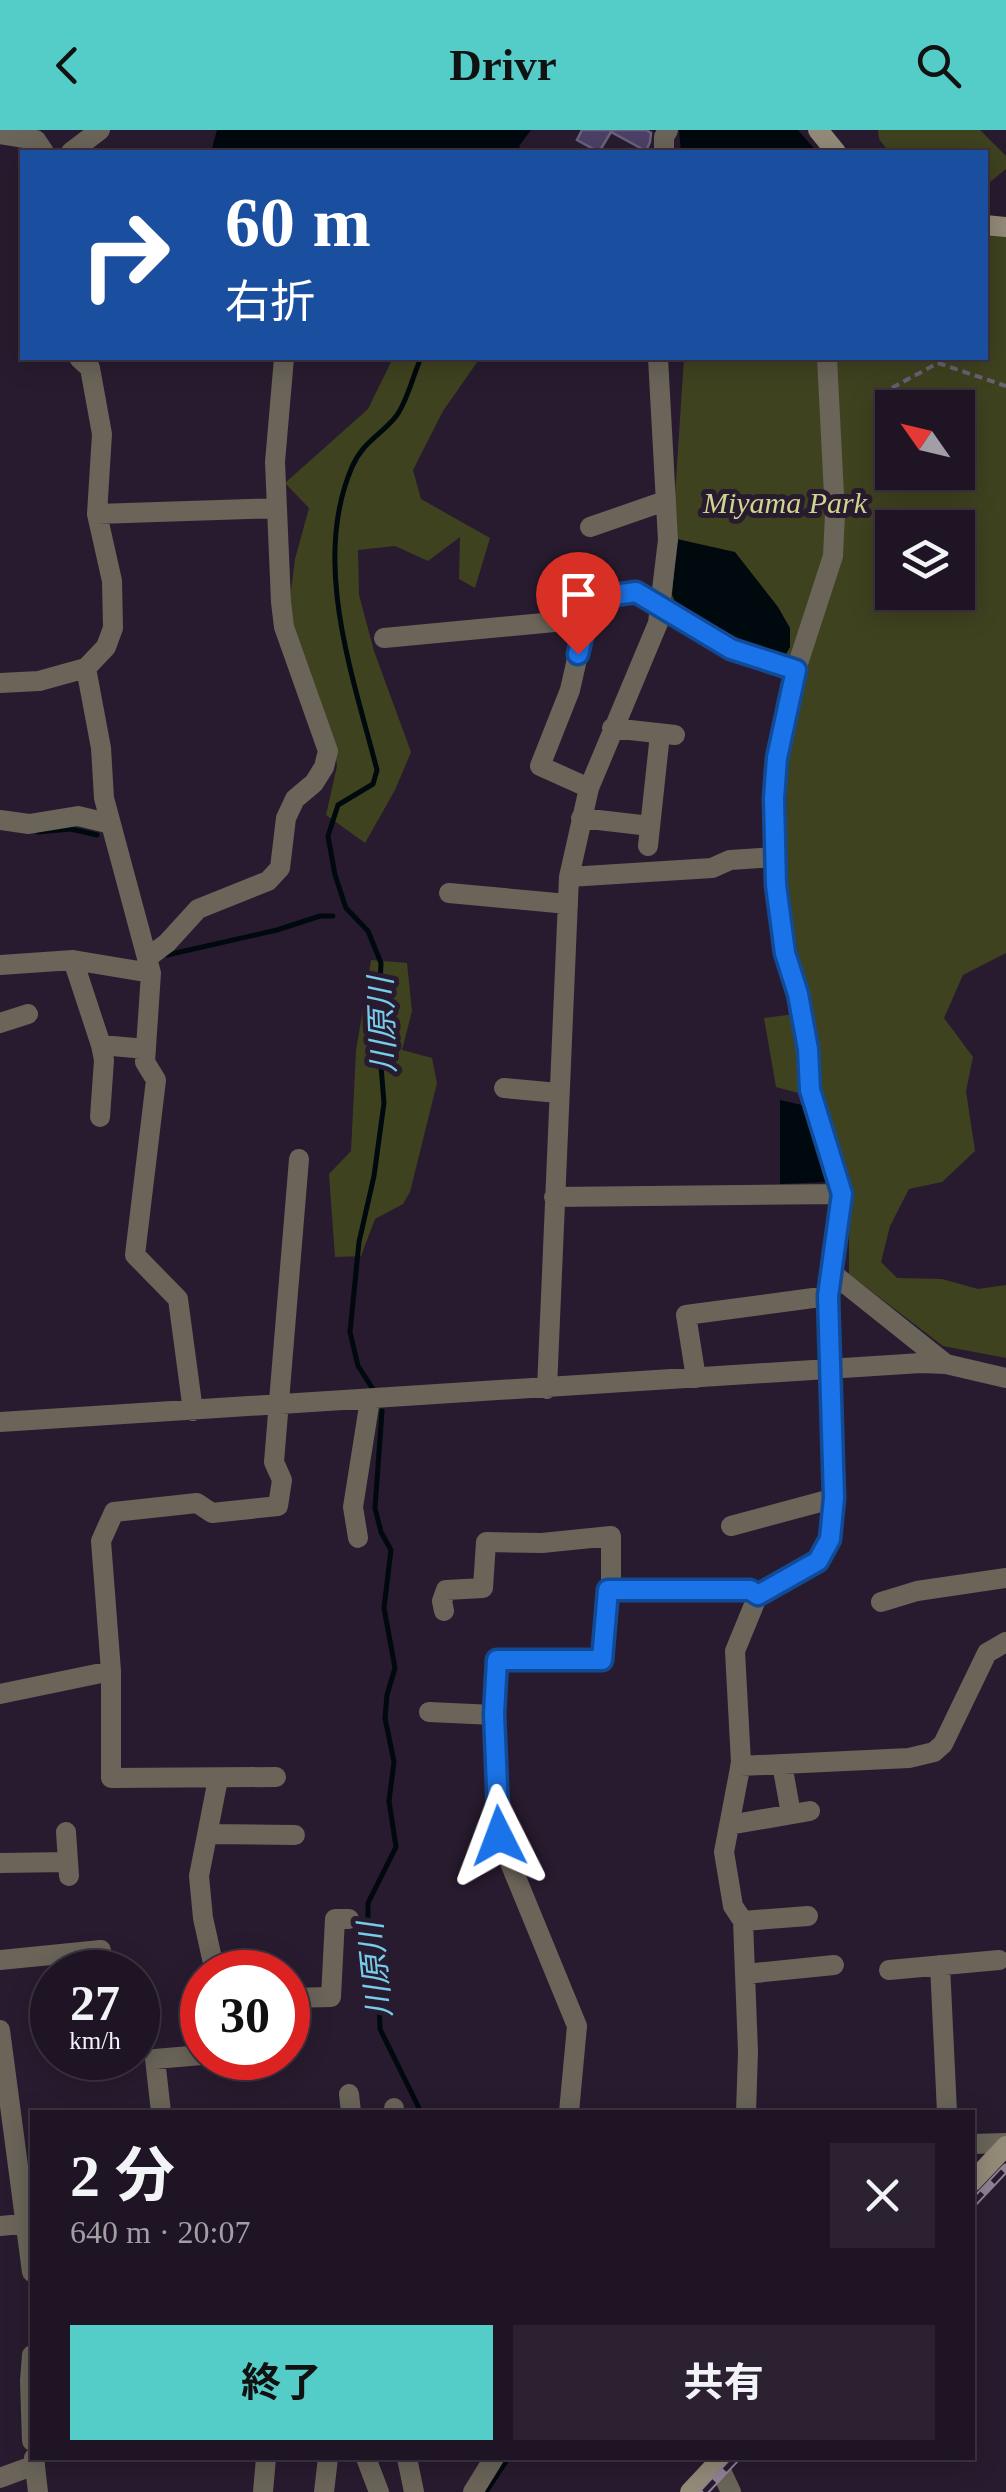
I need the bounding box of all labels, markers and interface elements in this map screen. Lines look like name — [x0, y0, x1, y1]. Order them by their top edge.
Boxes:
icon: back — [40, 38, 95, 93]
icon: search — [911, 38, 966, 93]
text: Drivr — [449, 40, 557, 90]
text: 60 m — [225, 184, 371, 261]
icon: right — [60, 190, 190, 320]
text: 右折 — [225, 277, 315, 327]
north arrow — [875, 390, 975, 490]
map controls — [875, 390, 975, 610]
park label: Miyama Park — [702, 486, 868, 519]
button: layers — [875, 510, 975, 610]
pin — [536, 552, 621, 655]
icon: arrive — [551, 567, 606, 622]
water label: 川原川 — [362, 973, 402, 1074]
position arrow — [447, 1784, 551, 1888]
water label: 川原川 — [352, 1917, 398, 2020]
speed limit sign: 30 — [180, 1950, 310, 2080]
text: 27 — [70, 1975, 120, 2031]
text: km/h — [69, 2027, 121, 2054]
text: 2 分 — [70, 2143, 175, 2209]
button: close — [830, 2143, 935, 2248]
text: 640 m · 20:07 — [70, 2214, 250, 2250]
button: 終了 — [70, 2325, 493, 2440]
button: 共有 — [513, 2325, 935, 2440]

